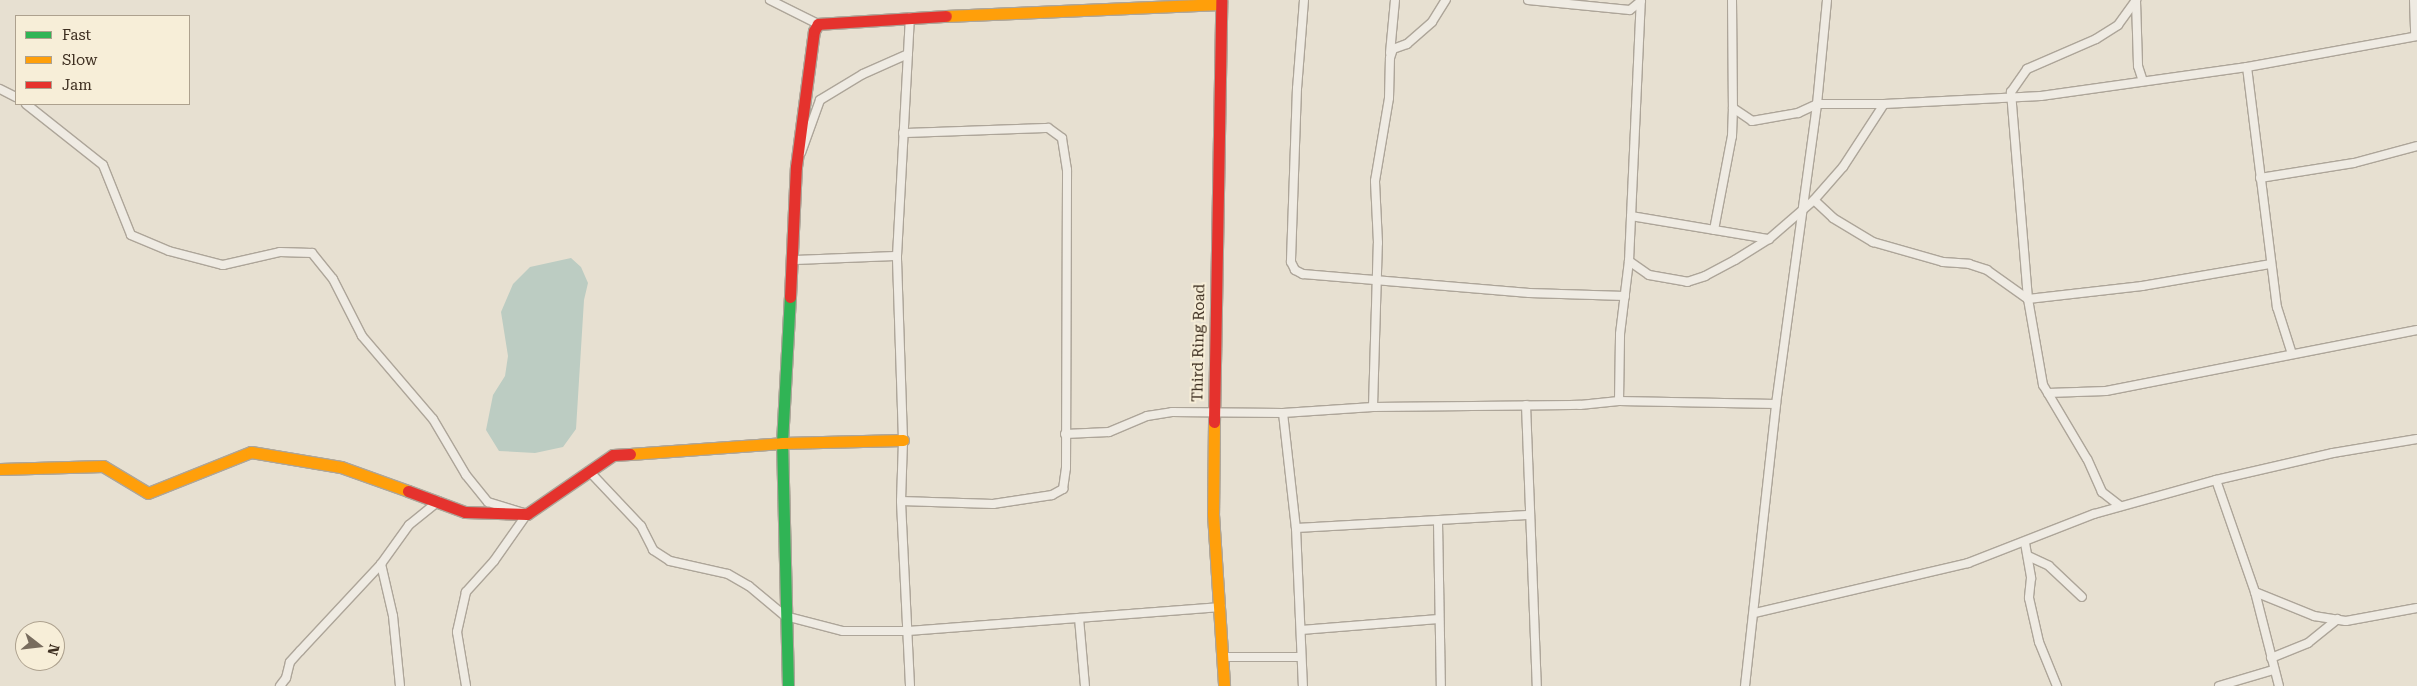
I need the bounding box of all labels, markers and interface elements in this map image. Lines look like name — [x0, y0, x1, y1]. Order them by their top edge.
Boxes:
legend — [15, 15, 190, 105]
text: Fast — [62, 26, 91, 44]
text: Slow — [62, 51, 97, 69]
text: Jam — [62, 76, 92, 94]
street label: Third Ring Road — [1189, 284, 1209, 402]
north arrow — [15, 621, 65, 671]
text: N — [44, 642, 63, 657]

